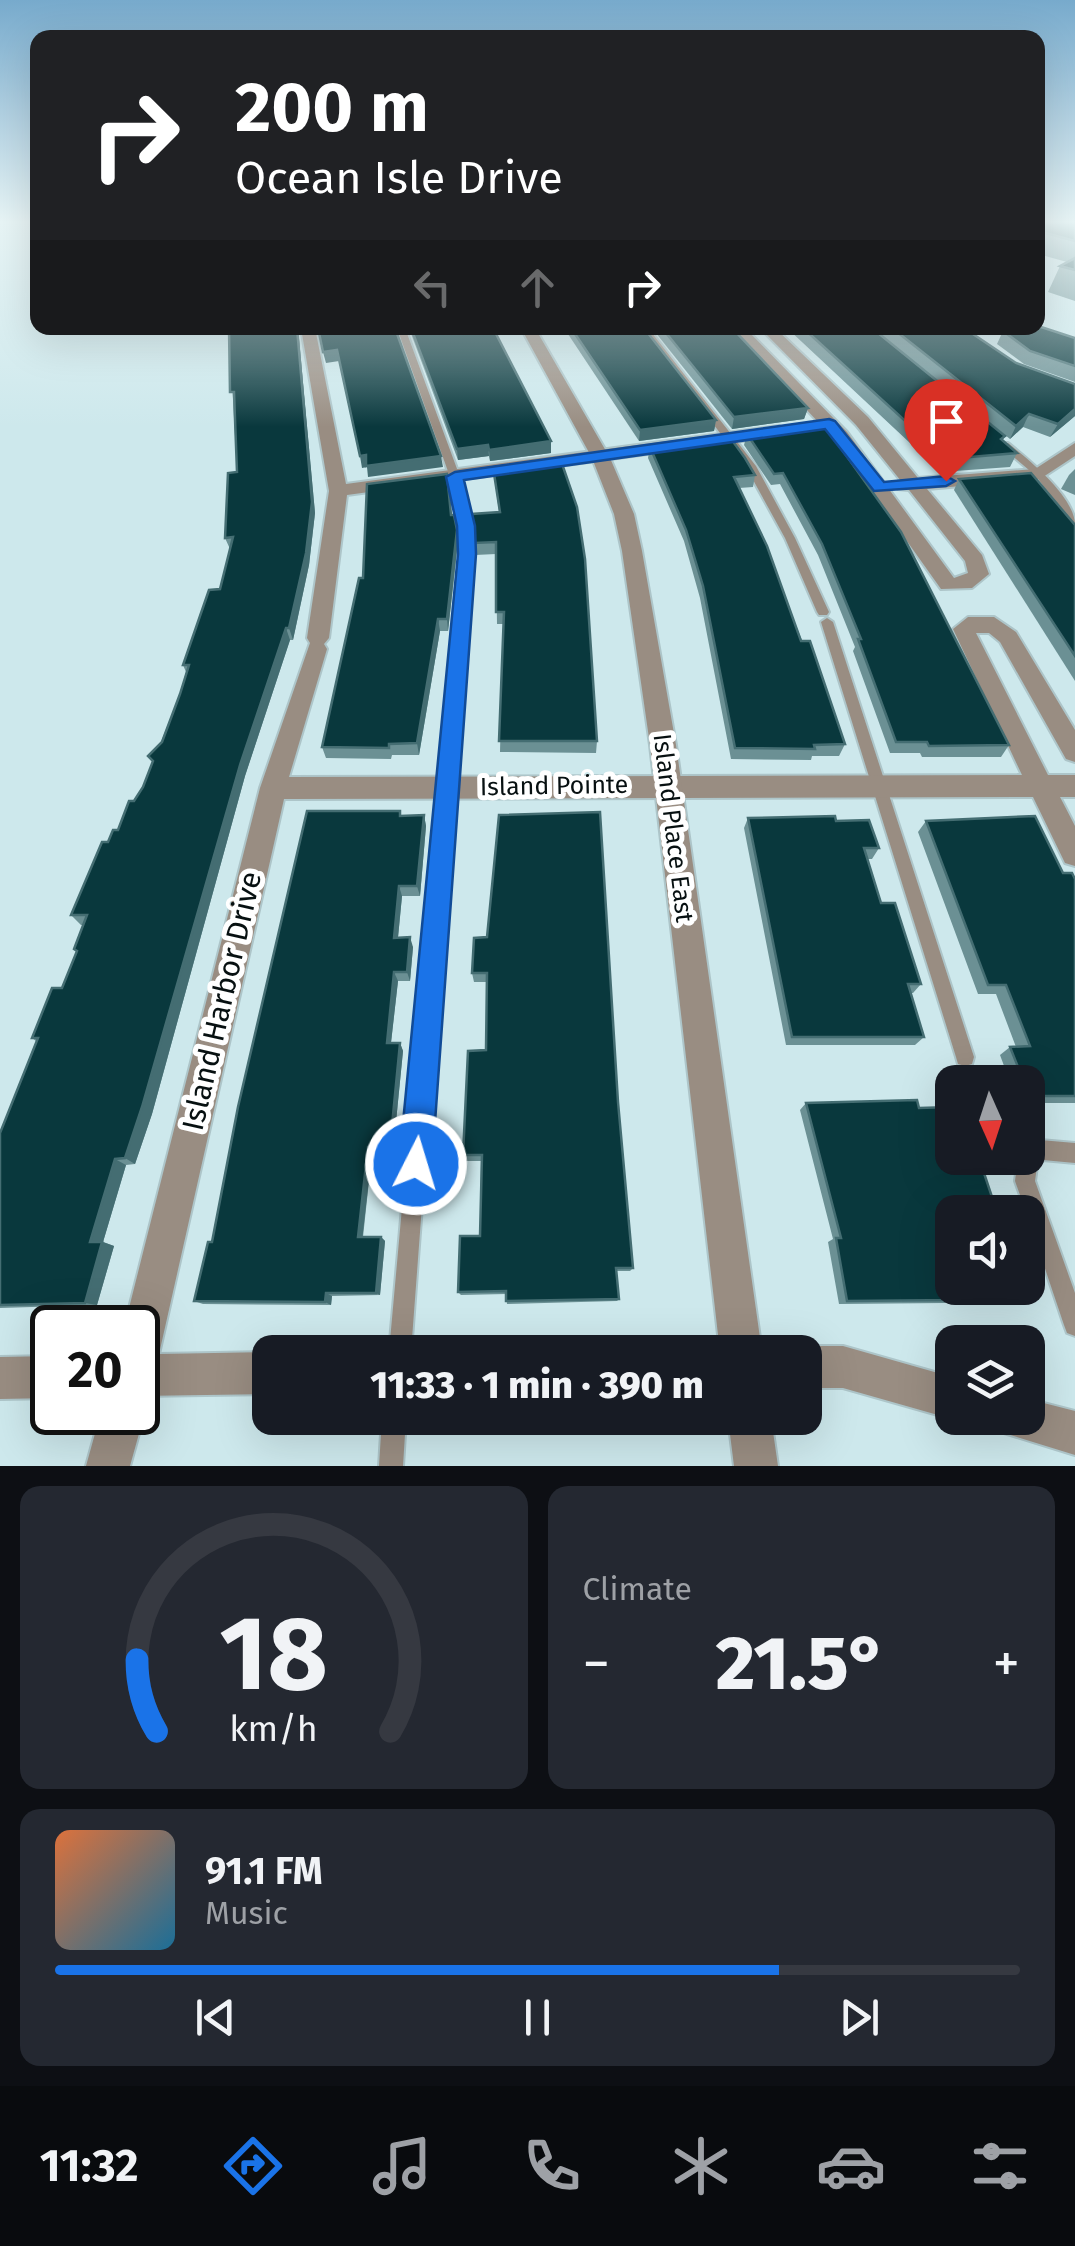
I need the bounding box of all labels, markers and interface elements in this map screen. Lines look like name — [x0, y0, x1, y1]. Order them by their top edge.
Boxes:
text: 200 m — [235, 66, 429, 150]
icon: right — [70, 70, 200, 200]
text: Ocean Isle Drive — [235, 151, 563, 205]
icon: left — [405, 260, 460, 315]
icon: ahead — [510, 260, 565, 315]
icon: right — [615, 260, 670, 315]
pin — [904, 379, 989, 482]
icon: arrive — [919, 394, 974, 449]
street label: Island Place East — [647, 732, 700, 925]
street label: Island Pointe — [480, 770, 628, 802]
street label: Island Harbor Drive — [175, 868, 269, 1134]
north arrow — [935, 1065, 1045, 1175]
map controls — [935, 1065, 1045, 1435]
position arrow — [364, 1112, 468, 1216]
button: sound — [935, 1195, 1045, 1305]
speed limit sign: 20 — [30, 1305, 160, 1435]
button: layers — [935, 1325, 1045, 1435]
text: 11:33 · 1 min · 390 m — [370, 1362, 704, 1408]
text: Climate — [583, 1570, 692, 1608]
text: 18 — [219, 1592, 328, 1717]
text: 21.5° — [716, 1619, 887, 1709]
text: − — [583, 1631, 610, 1697]
text: + — [993, 1631, 1020, 1697]
text: km/h — [230, 1708, 318, 1750]
text: 91.1 FM — [205, 1848, 323, 1894]
text: Music — [205, 1894, 288, 1932]
icon: previous — [188, 1990, 243, 2045]
icon: pause — [510, 1990, 565, 2045]
icon: next — [832, 1990, 887, 2045]
icon: directions — [218, 2131, 288, 2201]
icon: music — [367, 2131, 437, 2201]
icon: phone — [517, 2131, 587, 2201]
icon: climate — [666, 2131, 736, 2201]
icon: car — [816, 2131, 886, 2201]
icon: filters — [965, 2131, 1035, 2201]
text: 11:32 — [40, 2139, 138, 2193]

